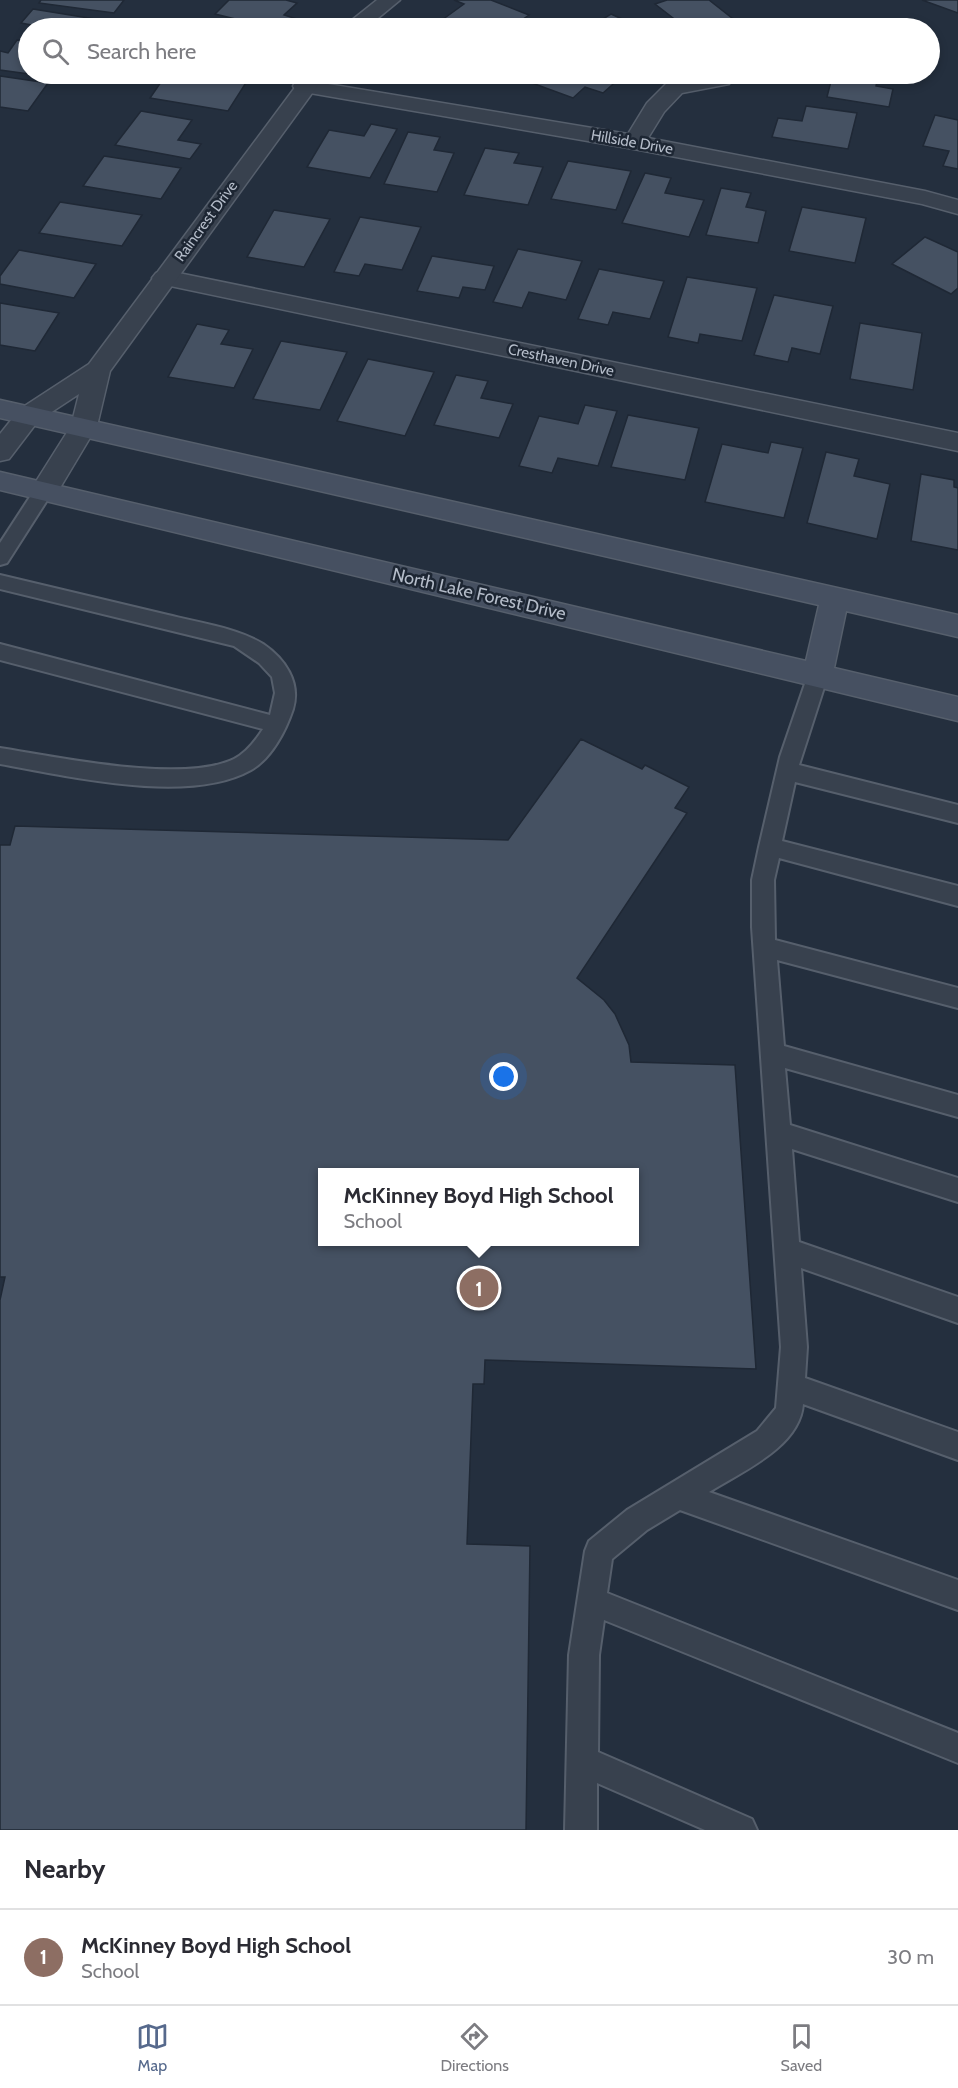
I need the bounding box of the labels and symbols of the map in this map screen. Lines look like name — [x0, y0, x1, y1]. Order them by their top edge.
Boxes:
street label: Hillside Drive — [589, 126, 675, 158]
street label: Raincrest Drive — [171, 177, 241, 265]
street label: Cresthaven Drive — [506, 340, 616, 380]
street label: North Lake Forest Drive — [390, 563, 568, 625]
your location — [489, 1062, 518, 1091]
pin: 1 — [460, 1266, 498, 1310]

